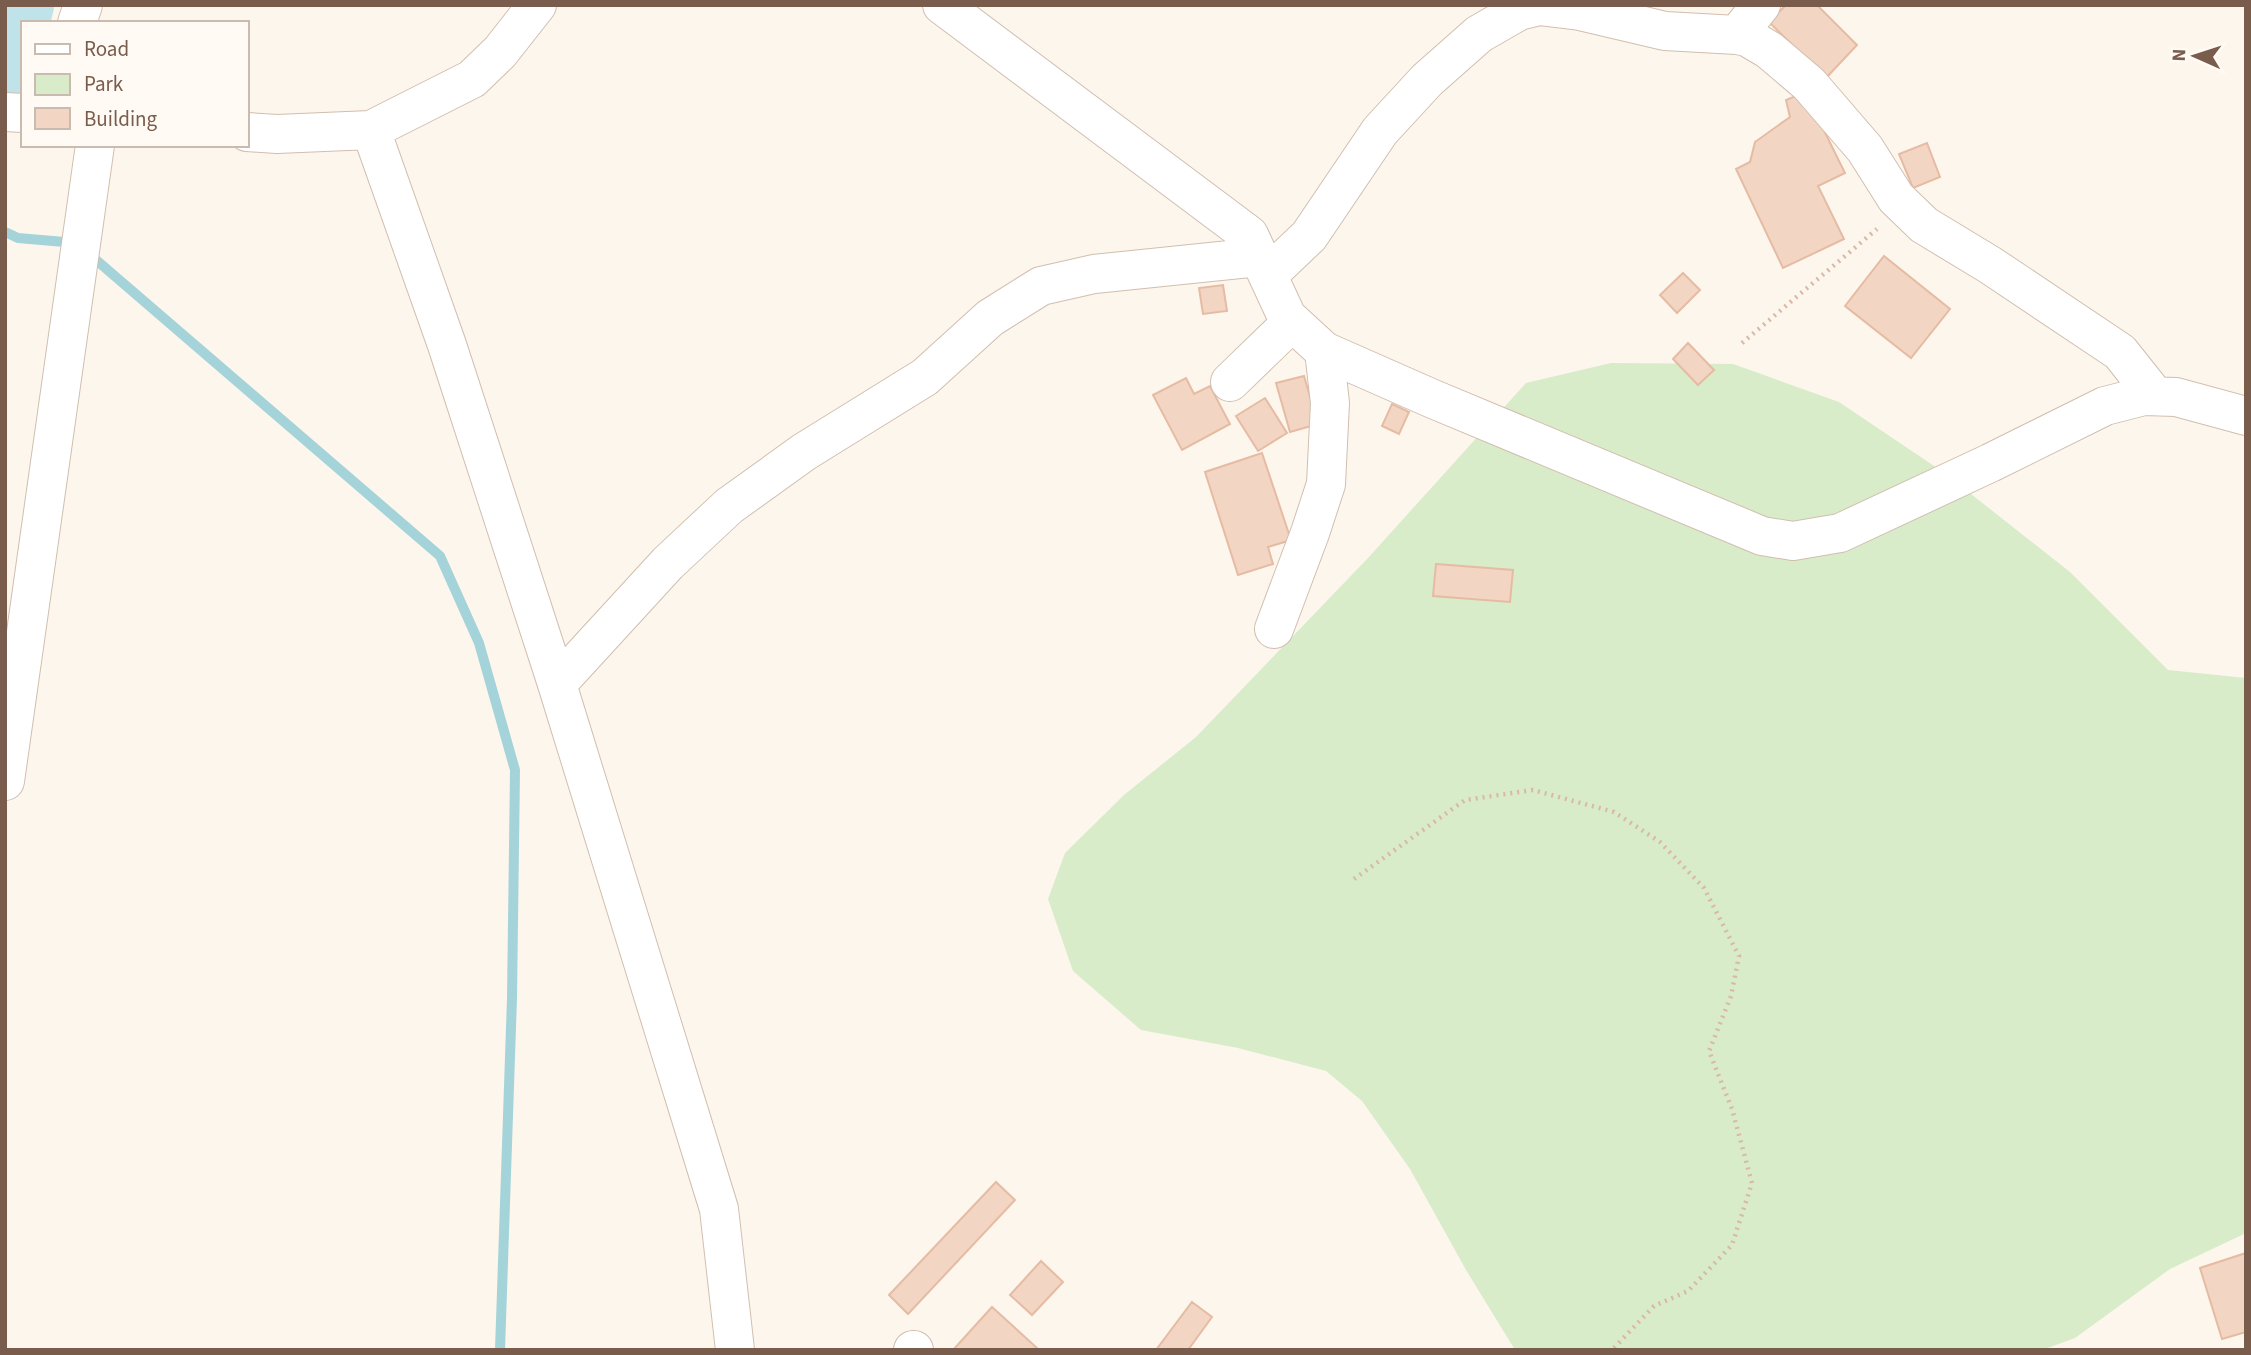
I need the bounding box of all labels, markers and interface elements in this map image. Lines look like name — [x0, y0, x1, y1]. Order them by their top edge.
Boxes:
legend — [21, 21, 248, 147]
north arrow — [2160, 21, 2230, 91]
text: Road — [84, 34, 129, 64]
text: N — [2166, 48, 2193, 62]
text: Park — [84, 69, 124, 99]
text: Building — [84, 104, 158, 134]

